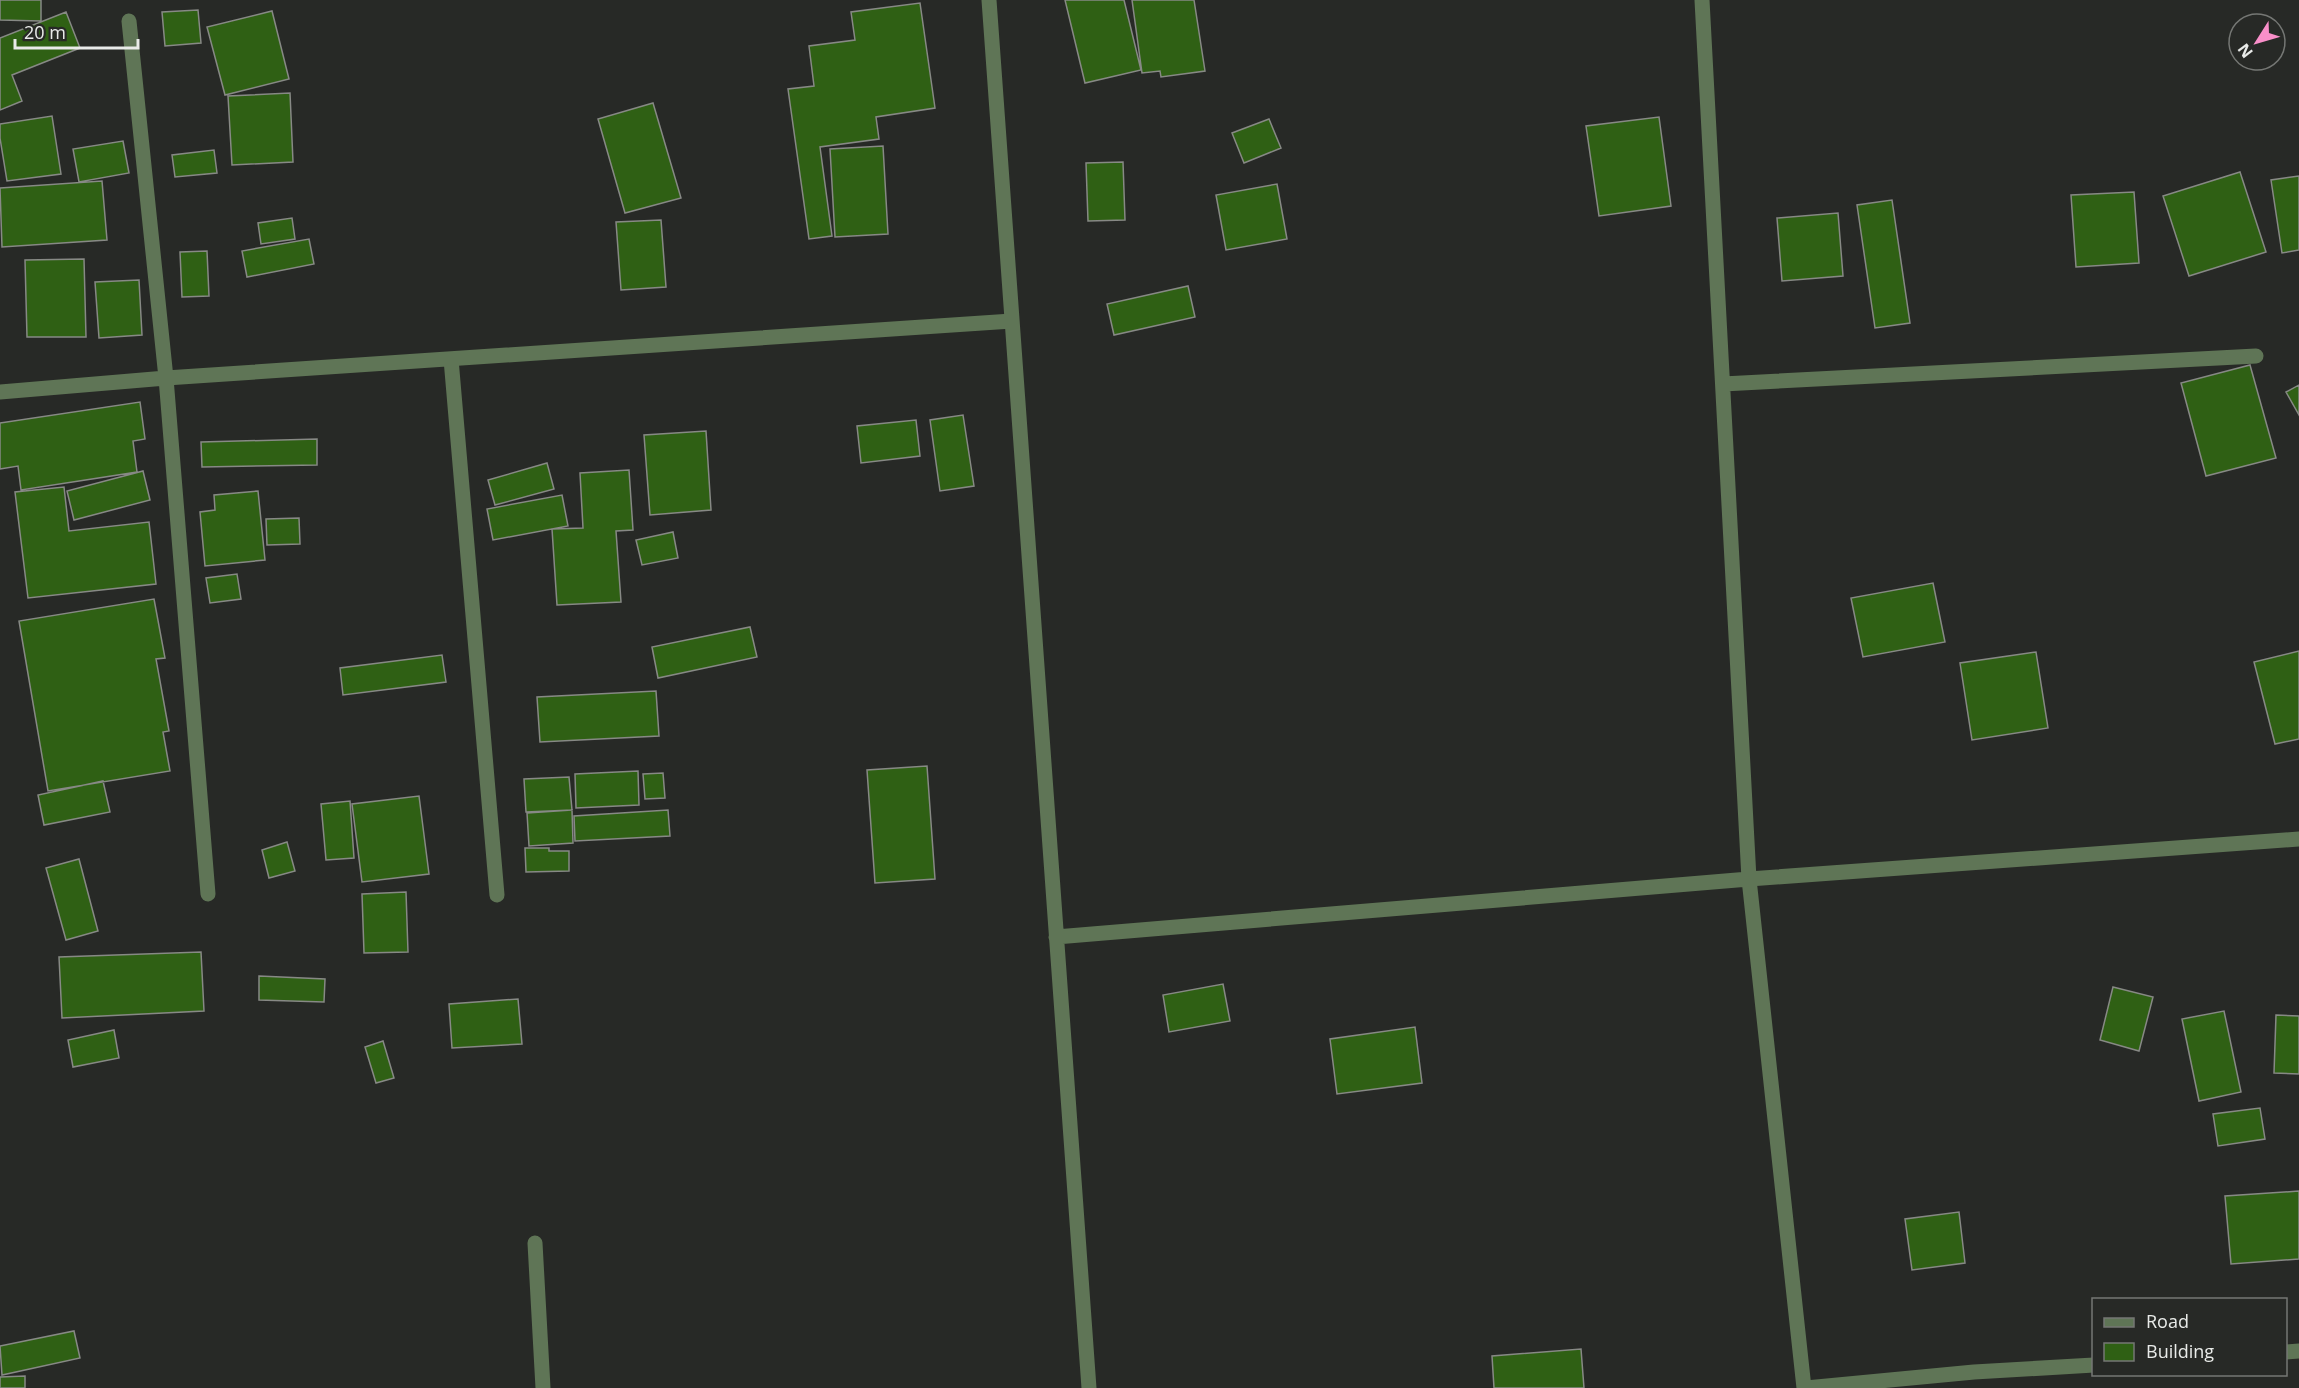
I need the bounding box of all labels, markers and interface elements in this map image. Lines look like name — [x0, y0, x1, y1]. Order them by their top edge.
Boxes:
scale bar — [15, 12, 138, 50]
north arrow — [2227, 12, 2287, 72]
text: 20 m — [24, 20, 66, 44]
text: N — [2232, 39, 2258, 63]
legend — [2092, 1298, 2287, 1376]
text: Road — [2146, 1309, 2189, 1333]
text: Building — [2146, 1339, 2214, 1363]

